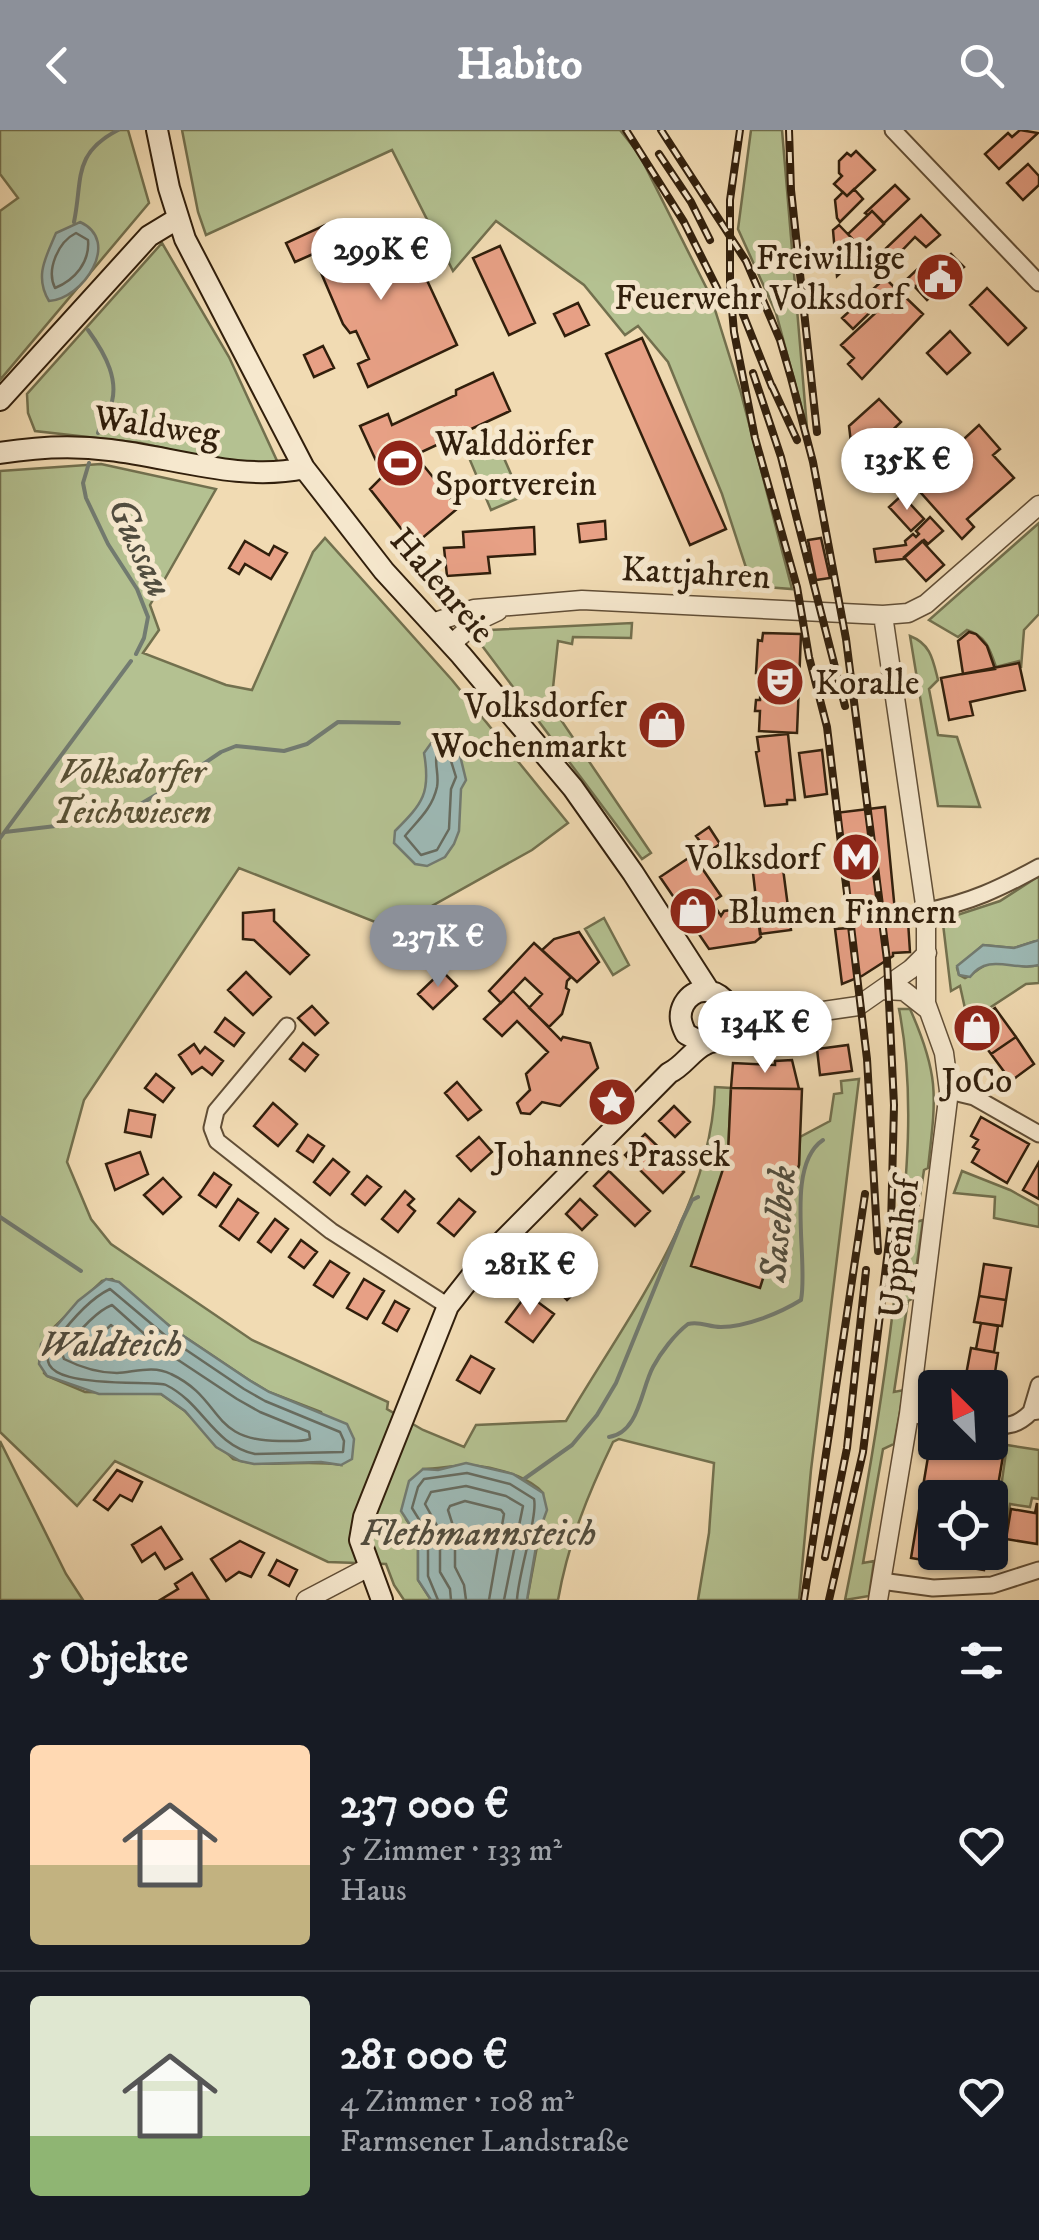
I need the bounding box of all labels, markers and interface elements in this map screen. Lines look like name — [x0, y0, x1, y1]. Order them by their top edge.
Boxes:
text: Habito — [457, 37, 582, 93]
icon: back — [30, 38, 85, 93]
icon: search — [954, 38, 1009, 93]
pin: 299K € — [300, 218, 462, 303]
text: 299K € — [333, 230, 429, 270]
place label: Freiwillige Feuerwehr Volksdorf — [614, 237, 910, 321]
public building icon: Freiwillige Feuerwehr Volksdorf — [914, 251, 966, 303]
street label: Waldweg — [90, 396, 223, 458]
place label: Walddörfer Sportverein — [434, 423, 597, 507]
pin: 135K € — [826, 428, 988, 513]
sports icon: Walddörfer Sportverein — [374, 437, 426, 489]
text: 135K € — [863, 440, 951, 480]
water label: Gussau — [95, 490, 183, 605]
street label: Halenreie — [379, 520, 504, 653]
street label: Kattjahren — [620, 548, 772, 600]
theatre icon: Koralle — [754, 656, 806, 708]
place label: Koralle — [815, 662, 919, 706]
place label: Volksdorfer Wochenmarkt — [430, 685, 627, 769]
shop icon: Volksdorfer Wochenmarkt — [636, 699, 688, 751]
park label: Volksdorfer Teichwiesen — [53, 751, 212, 835]
metro station icon: Volksdorf — [830, 831, 882, 883]
place label: Volksdorf — [685, 837, 826, 881]
shop icon: Blumen Finnern — [667, 885, 719, 937]
place label: Blumen Finnern — [728, 891, 956, 935]
pin: 237K € — [357, 905, 519, 990]
text: 237K € — [392, 917, 484, 957]
pin: 134K € — [684, 991, 846, 1076]
shop icon: JoCo — [951, 1002, 1003, 1054]
text: 134K € — [720, 1003, 810, 1043]
place label: JoCo — [939, 1060, 1012, 1104]
place icon: Johannes Prassek — [586, 1076, 638, 1128]
place label: Johannes Prassek — [491, 1134, 730, 1178]
water label: Saselbek — [750, 1164, 808, 1285]
street label: Uppenhof — [870, 1171, 931, 1321]
pin: 281K € — [449, 1233, 611, 1318]
text: 281K € — [484, 1245, 576, 1285]
water label: Waldteich — [40, 1321, 182, 1369]
north arrow — [918, 1370, 1008, 1460]
map controls — [918, 1370, 1008, 1570]
button: locate — [918, 1480, 1008, 1570]
water label: Flethmannsteich — [360, 1510, 596, 1558]
icon: filters — [954, 1633, 1009, 1688]
text: 5 Objekte — [30, 1634, 188, 1686]
text: 237 000 € — [340, 1779, 509, 1831]
icon: home — [110, 1785, 230, 1905]
icon: heart — [954, 1818, 1009, 1873]
text: 5 Zimmer · 133 m² — [340, 1831, 562, 1871]
text: Haus — [340, 1871, 407, 1911]
text: 281 000 € — [340, 2030, 508, 2082]
icon: home — [110, 2036, 230, 2156]
icon: heart — [954, 2069, 1009, 2124]
text: 4 Zimmer · 108 m² — [340, 2082, 574, 2122]
text: Farmsener Landstraße — [340, 2122, 629, 2162]

